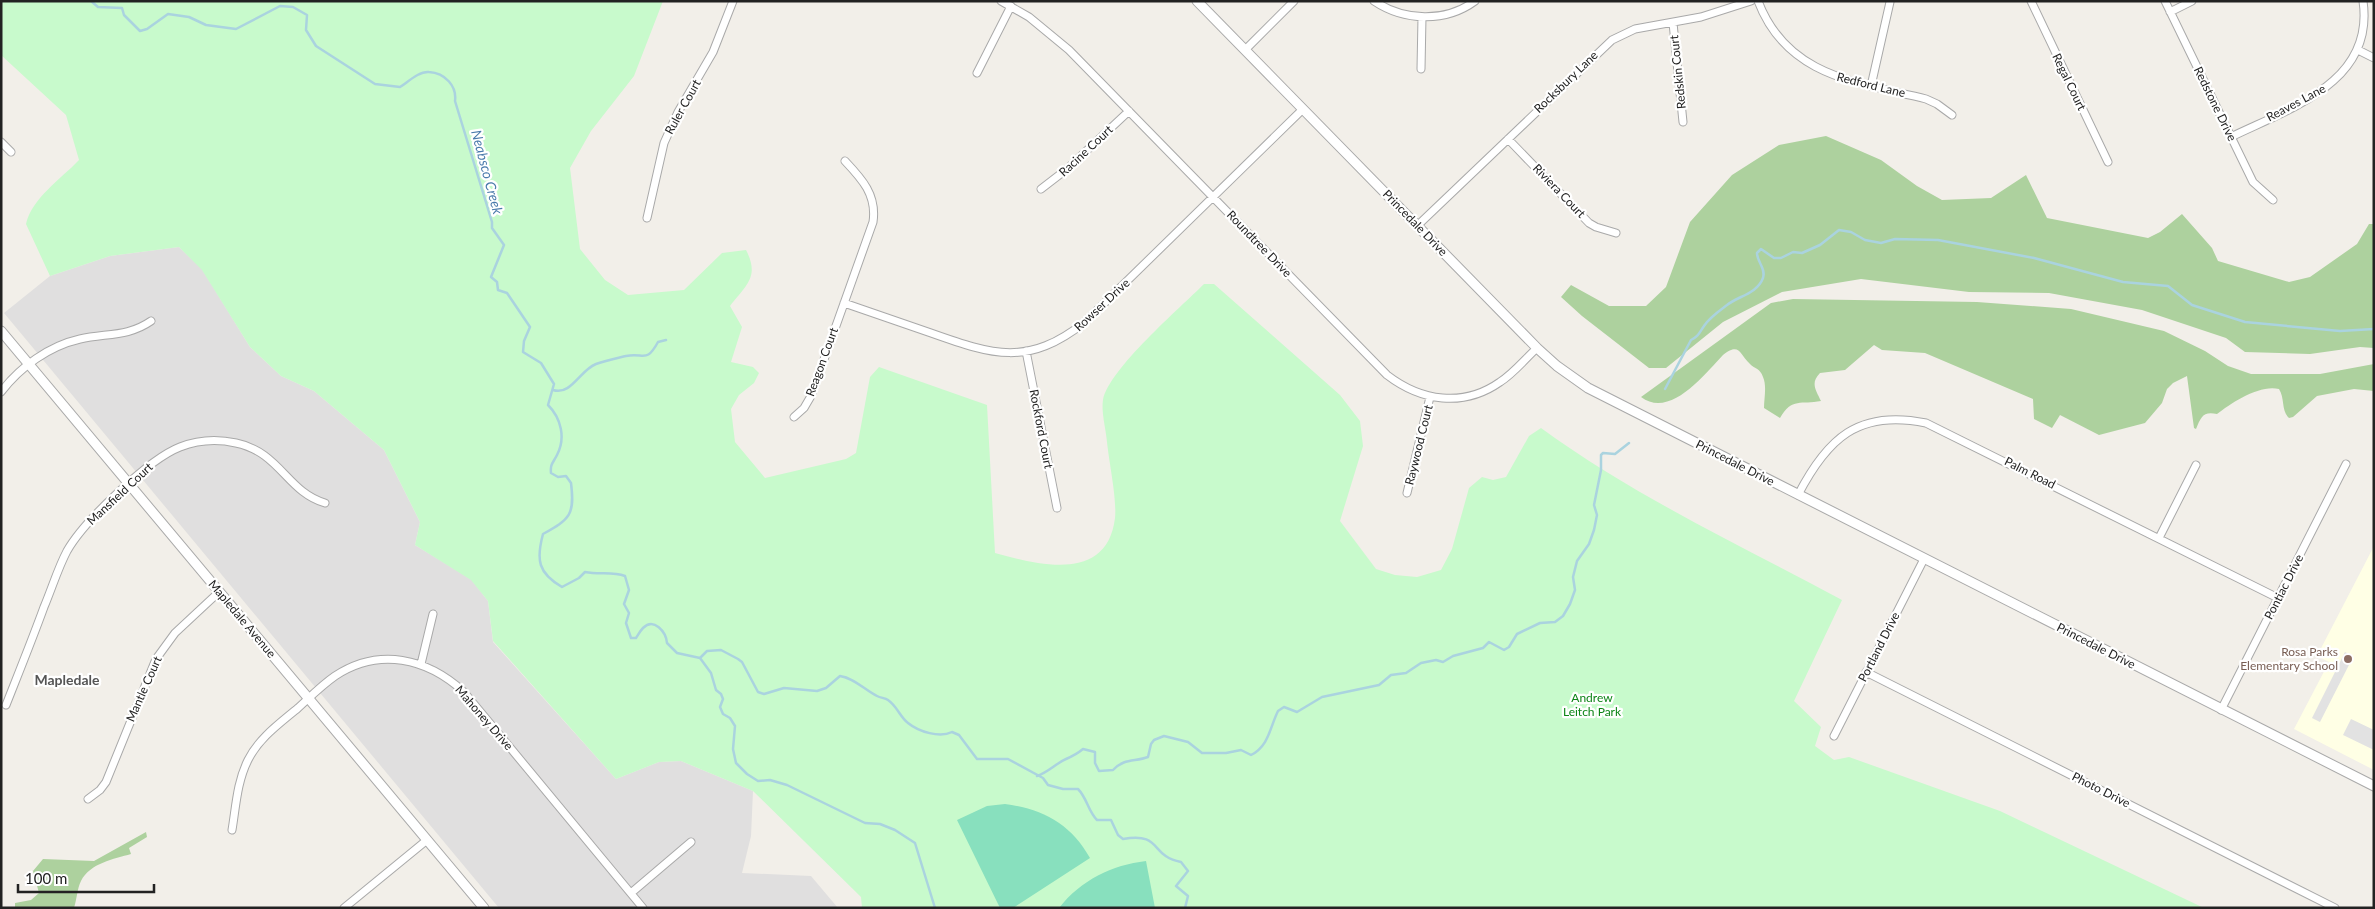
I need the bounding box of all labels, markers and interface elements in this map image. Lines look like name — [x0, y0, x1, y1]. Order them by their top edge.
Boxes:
street label: Redskin Court — [1666, 34, 1689, 110]
street label: Rocksbury Lane — [1531, 47, 1601, 116]
street label: Regal Court — [2049, 51, 2090, 113]
street label: Redstone Drive — [2191, 64, 2240, 144]
street label: Redford Lane — [1835, 69, 1907, 100]
street label: Ruler Court — [661, 76, 704, 137]
street label: Reaves Lane — [2264, 81, 2328, 124]
street label: Racine Court — [1056, 121, 1116, 179]
water label: Neabsco Creek — [468, 128, 507, 216]
street label: Riviera Court — [1530, 161, 1589, 221]
street label: Princedale Drive — [1380, 186, 1451, 259]
street label: Roundtree Drive — [1224, 207, 1295, 280]
street label: Rowser Drive — [1071, 275, 1133, 334]
street label: Reagon Court — [802, 325, 841, 398]
street label: Rockford Court — [1026, 388, 1057, 471]
street label: Raywood Court — [1401, 402, 1436, 487]
street label: Princedale Drive — [1693, 436, 1777, 489]
street label: Palm Road — [2002, 453, 2058, 492]
street label: Mansfield Court — [84, 459, 156, 528]
street label: Pontiac Drive — [2261, 552, 2306, 622]
street label: Mapledale Avenue — [205, 577, 279, 661]
street label: Portland Drive — [1855, 609, 1903, 684]
street label: Princedale Drive — [2054, 619, 2138, 672]
place label: Rosa Parks Elementary School — [2240, 644, 2338, 673]
street label: Mantle Court — [122, 653, 165, 724]
marker: Rosa Parks Elementary School — [2342, 653, 2354, 665]
district label: Mapledale — [34, 671, 100, 688]
street label: Mahoney Drive — [452, 682, 517, 753]
park label: Andrew Leitch Park — [1563, 690, 1622, 719]
street label: Photo Drive — [2070, 768, 2133, 811]
scale bar — [18, 862, 154, 894]
text: 100 m — [25, 869, 67, 887]

